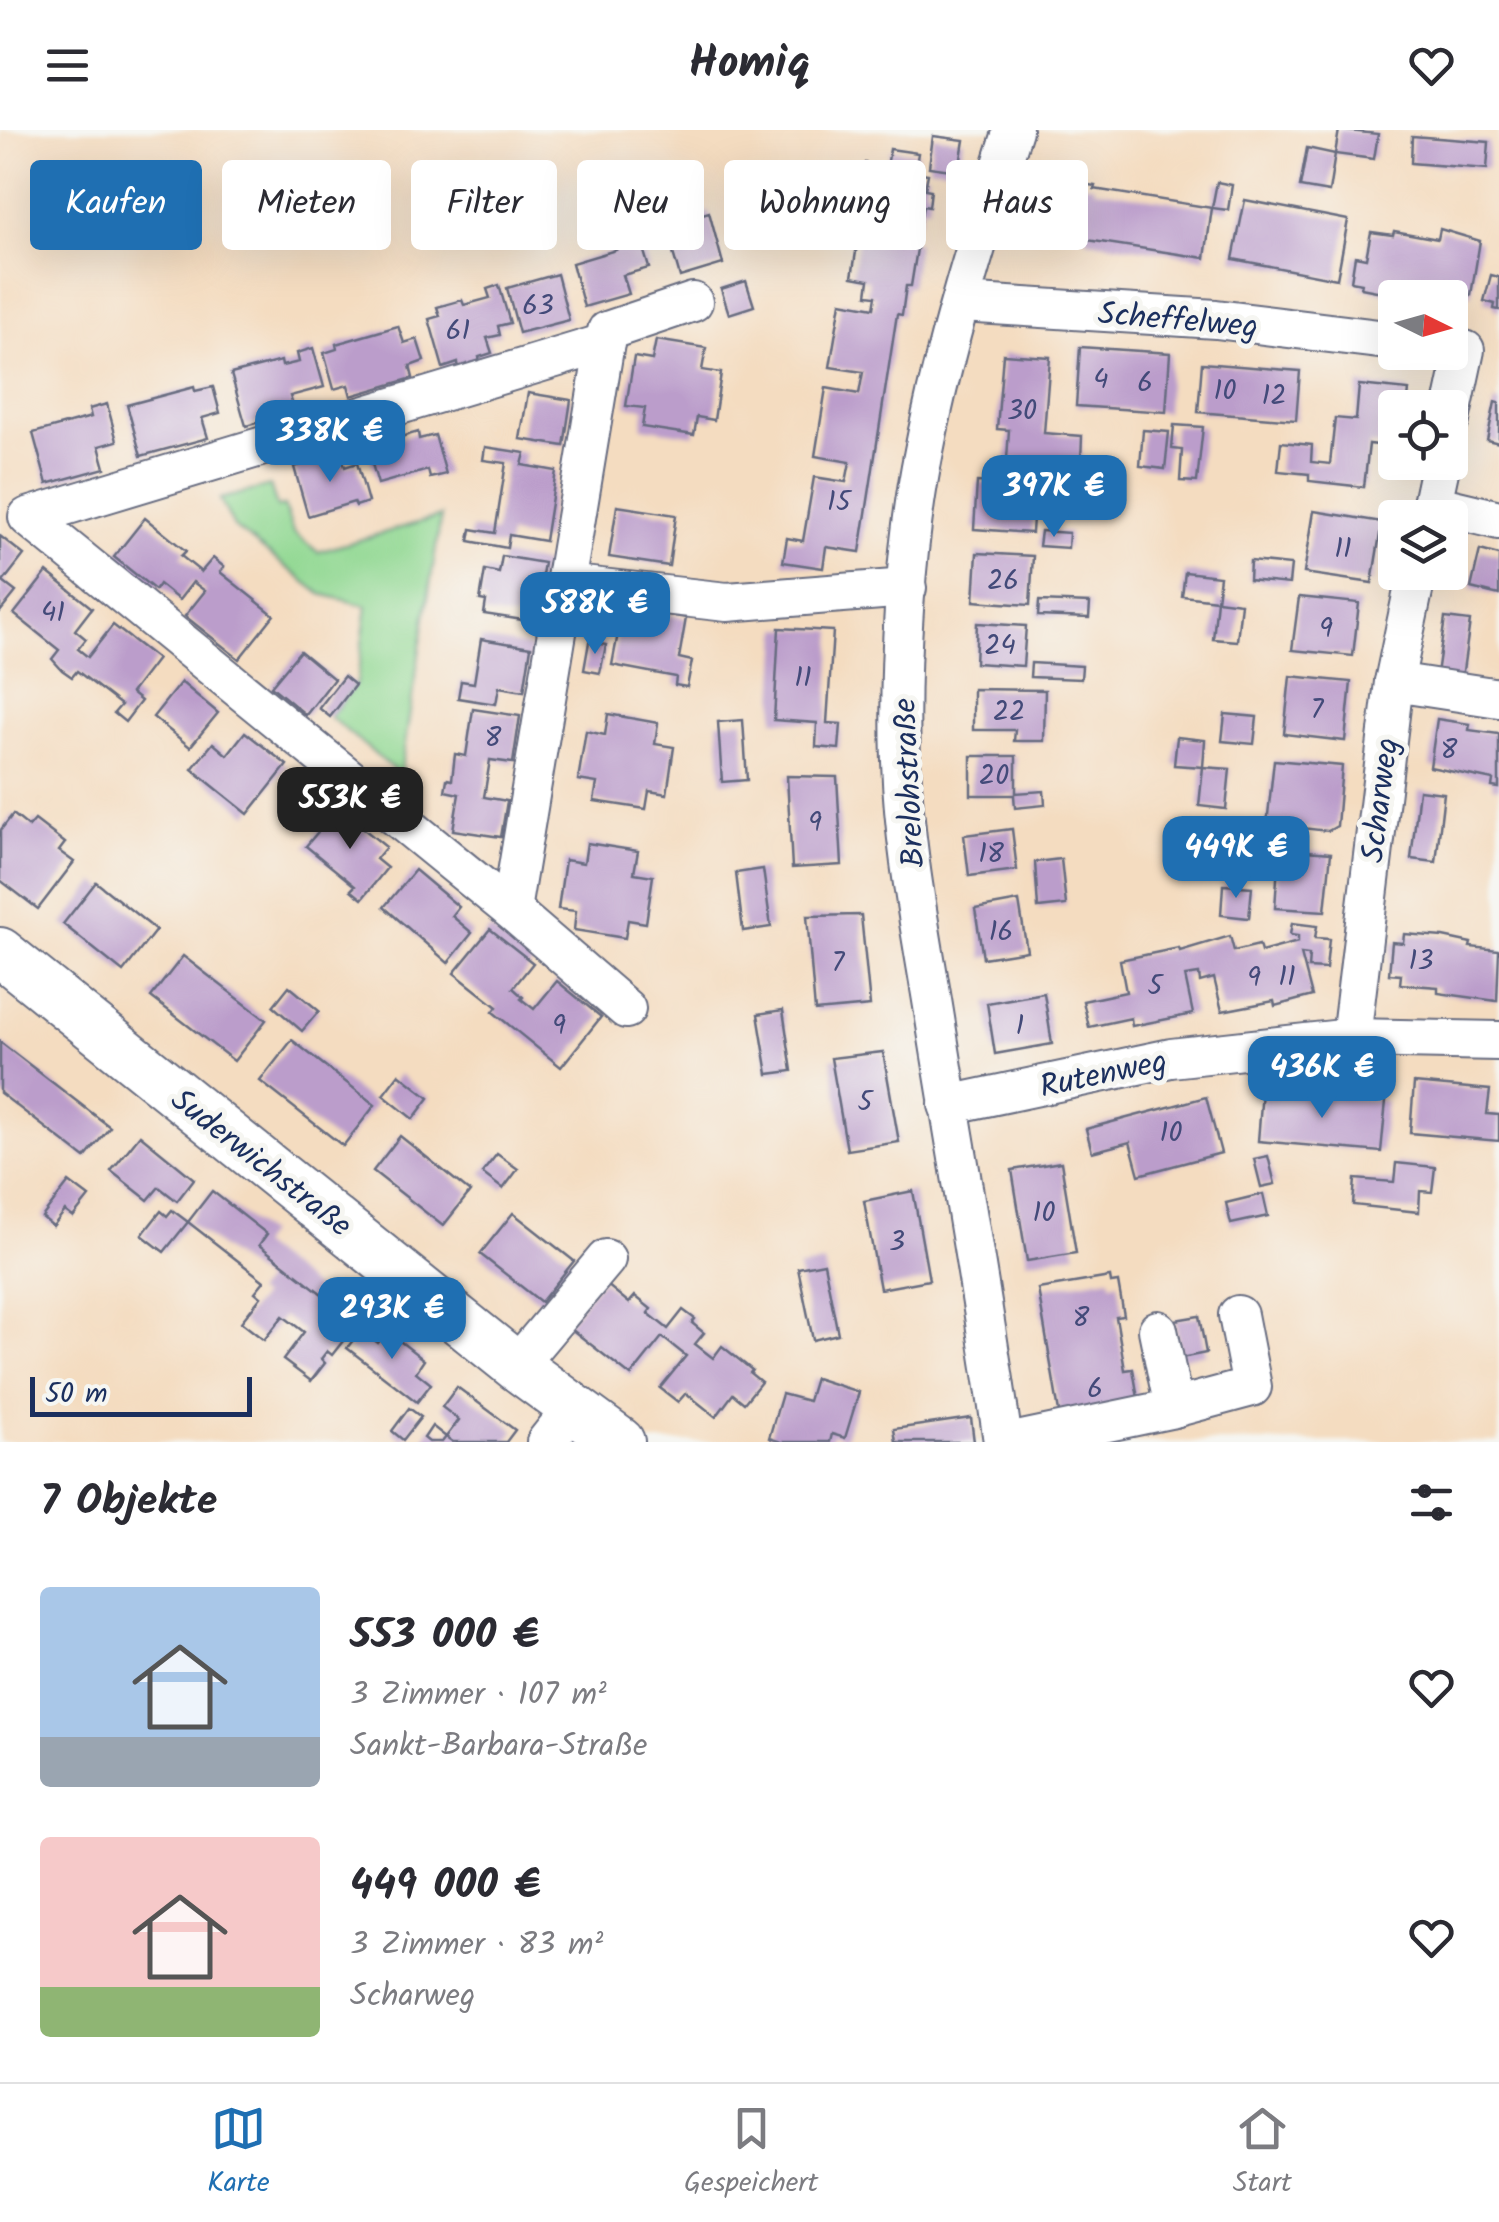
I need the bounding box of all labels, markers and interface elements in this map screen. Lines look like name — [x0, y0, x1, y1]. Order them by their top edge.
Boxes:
text: Homiq — [689, 29, 810, 101]
icon: menu — [40, 38, 95, 93]
icon: heart — [1404, 38, 1459, 93]
chip: Kaufen — [30, 160, 202, 250]
chip: Mieten — [222, 160, 391, 250]
chip: Filter — [411, 160, 557, 250]
chip: Neu — [577, 160, 704, 250]
chip: Wohnung — [724, 160, 926, 250]
chip: Haus — [946, 160, 1088, 250]
north arrow — [1378, 280, 1468, 370]
map controls — [1378, 280, 1468, 590]
house number: 63 — [522, 284, 554, 329]
street label: Scheffelweg — [1096, 289, 1260, 354]
house number: 61 — [446, 309, 470, 354]
house number: 4 — [1093, 358, 1109, 403]
house number: 6 — [1137, 361, 1153, 406]
house number: 10 — [1214, 369, 1236, 414]
house number: 12 — [1261, 374, 1287, 419]
house number: 30 — [1007, 389, 1037, 434]
button: locate — [1378, 390, 1468, 480]
pin: 338K € — [249, 400, 411, 485]
text: 338K € — [277, 407, 383, 458]
pin: 397K € — [973, 455, 1135, 540]
text: 397K € — [1004, 462, 1104, 513]
house number: 15 — [827, 480, 853, 525]
button: layers — [1378, 500, 1468, 590]
house number: 11 — [1334, 527, 1352, 572]
house number: 26 — [987, 559, 1019, 604]
pin: 588K € — [514, 572, 676, 657]
text: 588K € — [542, 579, 648, 630]
house number: 41 — [41, 591, 65, 636]
house number: 9 — [1319, 607, 1333, 652]
house number: 24 — [984, 624, 1016, 669]
house number: 11 — [794, 656, 812, 701]
house number: 7 — [1311, 688, 1325, 733]
house number: 22 — [993, 690, 1025, 735]
street label: Brelohstraße — [881, 697, 940, 869]
house number: 8 — [485, 716, 502, 761]
house number: 8 — [1441, 728, 1458, 773]
street label: Scharweg — [1349, 735, 1414, 866]
house number: 20 — [979, 754, 1009, 799]
pin: 553K € — [269, 767, 431, 852]
text: 553K € — [299, 774, 401, 825]
house number: 9 — [808, 801, 822, 846]
pin: 449K € — [1155, 816, 1317, 901]
text: 449K € — [1185, 823, 1287, 874]
house number: 18 — [978, 832, 1004, 877]
house number: 16 — [989, 910, 1013, 955]
house number: 13 — [1409, 939, 1433, 984]
house number: 7 — [832, 941, 846, 986]
house number: 11 — [1278, 955, 1296, 1000]
house number: 9 — [1247, 956, 1261, 1001]
house number: 5 — [1147, 964, 1164, 1009]
house number: 9 — [552, 1004, 566, 1049]
house number: 1 — [1016, 1004, 1024, 1049]
pin: 436K € — [1241, 1036, 1403, 1121]
street label: Rutenweg — [1035, 1037, 1172, 1114]
text: 436K € — [1270, 1043, 1374, 1094]
street label: Suderwichstraße — [159, 1077, 362, 1251]
house number: 5 — [857, 1080, 874, 1125]
house number: 10 — [1160, 1111, 1182, 1156]
house number: 10 — [1033, 1191, 1055, 1236]
house number: 3 — [889, 1220, 905, 1265]
pin: 293K € — [311, 1277, 473, 1362]
text: 293K € — [340, 1284, 444, 1335]
house number: 8 — [1073, 1296, 1090, 1341]
house number: 6 — [1087, 1367, 1103, 1412]
scale bar — [30, 1372, 252, 1416]
text: 50 m — [45, 1372, 108, 1417]
text: 7 Objekte — [40, 1469, 217, 1536]
icon: filters — [1404, 1475, 1459, 1530]
text: 553 000 € — [350, 1603, 539, 1670]
icon: home — [120, 1627, 240, 1747]
icon: heart — [1404, 1660, 1459, 1715]
text: 3 Zimmer · 107 m² — [350, 1670, 607, 1721]
text: Sankt-Barbara-Straße — [350, 1721, 647, 1772]
text: 449 000 € — [350, 1853, 541, 1920]
icon: home — [120, 1877, 240, 1997]
icon: heart — [1404, 1910, 1459, 1965]
text: 3 Zimmer · 83 m² — [350, 1920, 603, 1971]
text: Scharweg — [350, 1971, 475, 2022]
tab: Karte — [207, 2101, 270, 2206]
tab: Gespeichert — [684, 2101, 818, 2206]
tab: Start — [1233, 2101, 1292, 2206]

